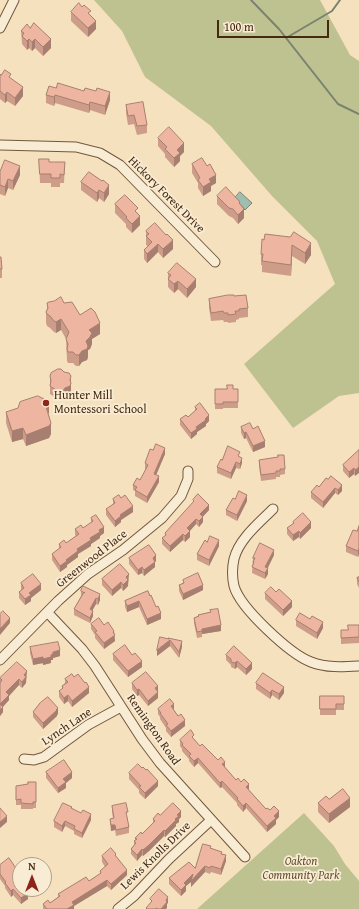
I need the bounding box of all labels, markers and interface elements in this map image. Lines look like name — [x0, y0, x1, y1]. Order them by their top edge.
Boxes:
scale bar — [219, 12, 331, 38]
text: 100 m — [224, 18, 254, 35]
street label: Hickory Forest Drive — [125, 154, 207, 236]
place label: Hunter Mill Montessori School — [54, 389, 147, 417]
marker: Hunter Mill Montessori School — [41, 398, 51, 408]
street label: Greenwood Place — [54, 527, 130, 591]
street label: Remington Road — [123, 692, 183, 768]
street label: Lynch Lane — [39, 705, 95, 749]
street label: Lewis Knolls Drive — [118, 819, 194, 893]
park label: Oakton Community Park — [262, 855, 340, 883]
north arrow — [12, 857, 52, 897]
text: N — [28, 858, 36, 874]

